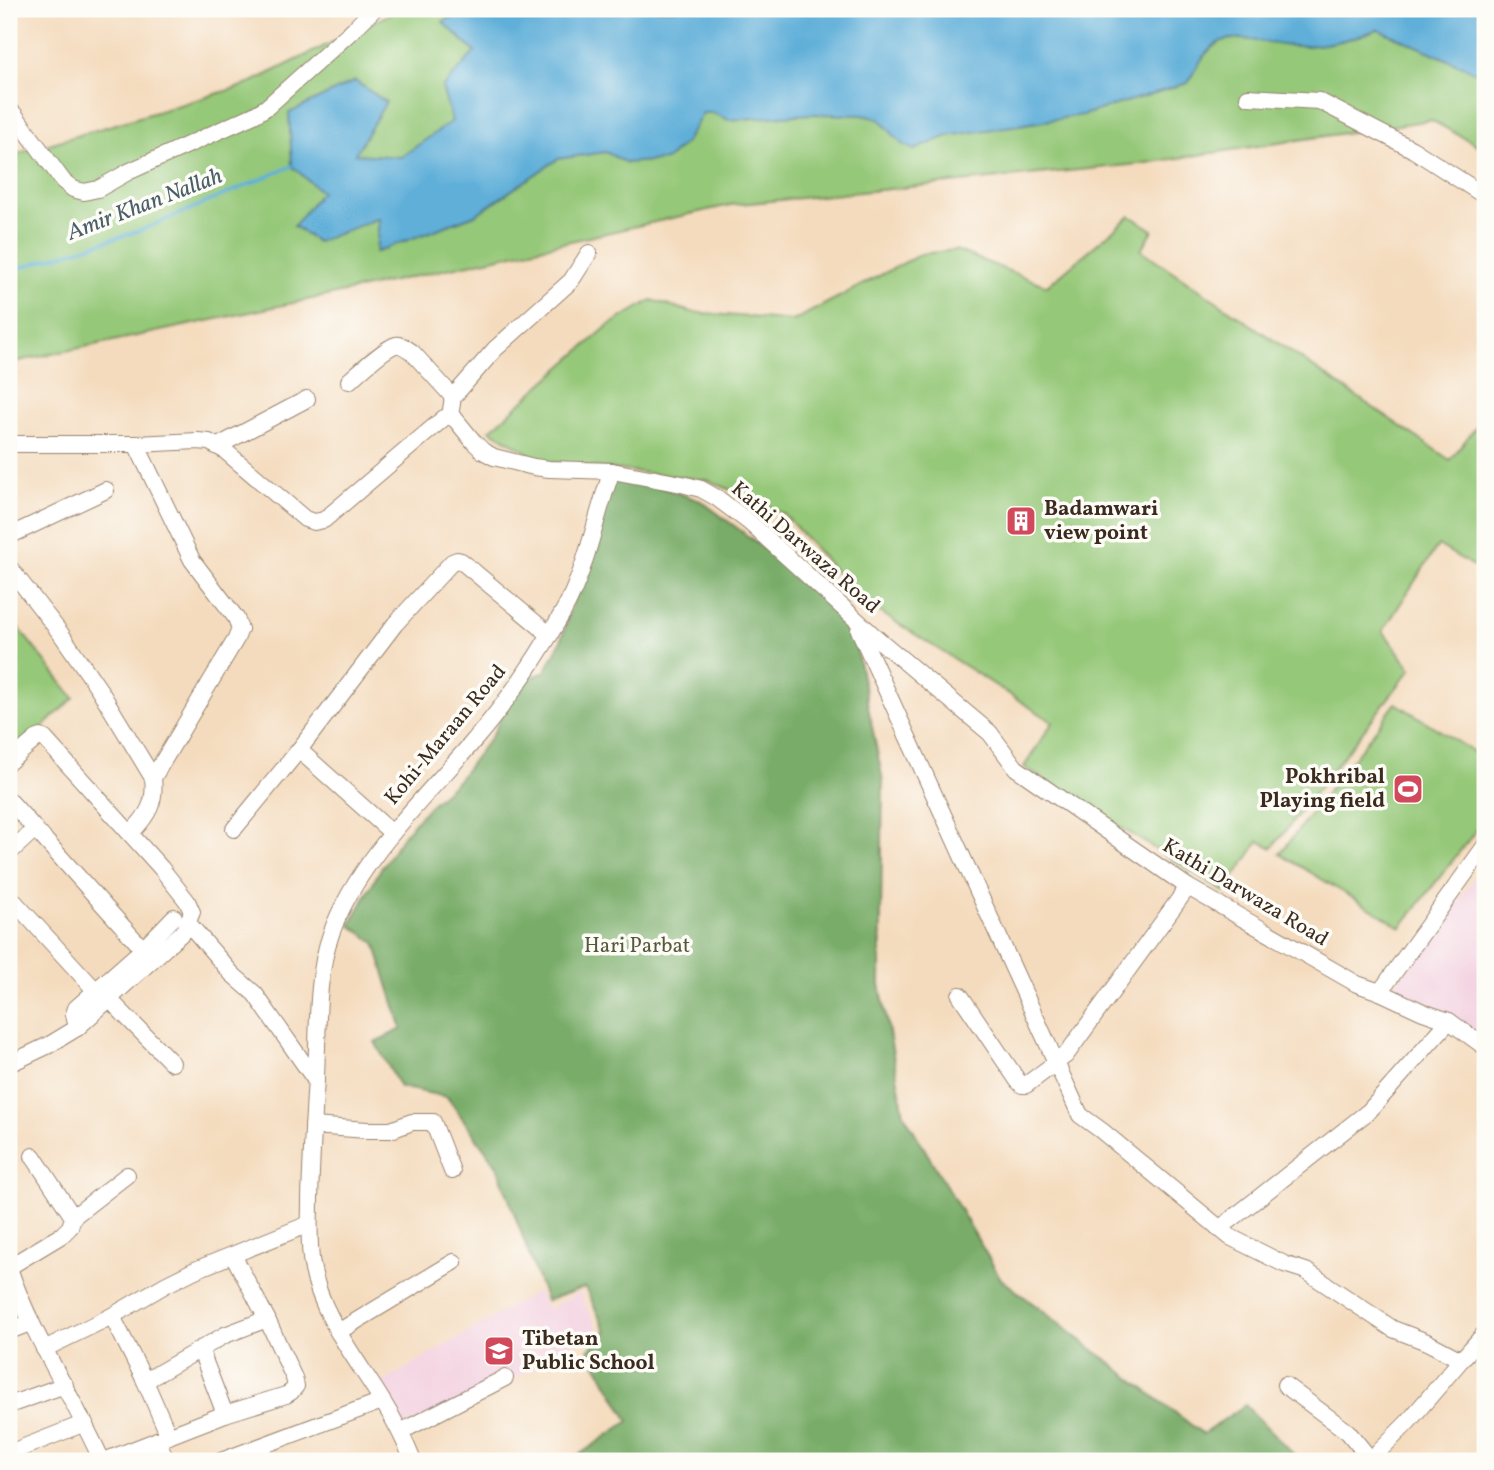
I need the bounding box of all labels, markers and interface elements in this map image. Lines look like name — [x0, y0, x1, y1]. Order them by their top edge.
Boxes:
water label: Amir Khan Nallah — [62, 161, 227, 250]
street label: Kathi Darwaza Road — [724, 475, 886, 621]
place label: Badamwari view point — [1044, 495, 1158, 548]
building icon: Badamwari view point — [1004, 504, 1038, 538]
street label: Kohi-Maraan Road — [378, 658, 514, 812]
place label: Pokhribal Playing field — [1259, 763, 1385, 816]
sports icon: Pokhribal Playing field — [1391, 772, 1425, 806]
street label: Kathi Darwaza Road — [1157, 832, 1333, 954]
park label: Hari Parbat — [584, 932, 690, 961]
place label: Tibetan Public School — [522, 1325, 655, 1378]
school or university icon: Tibetan Public School — [482, 1334, 516, 1368]

